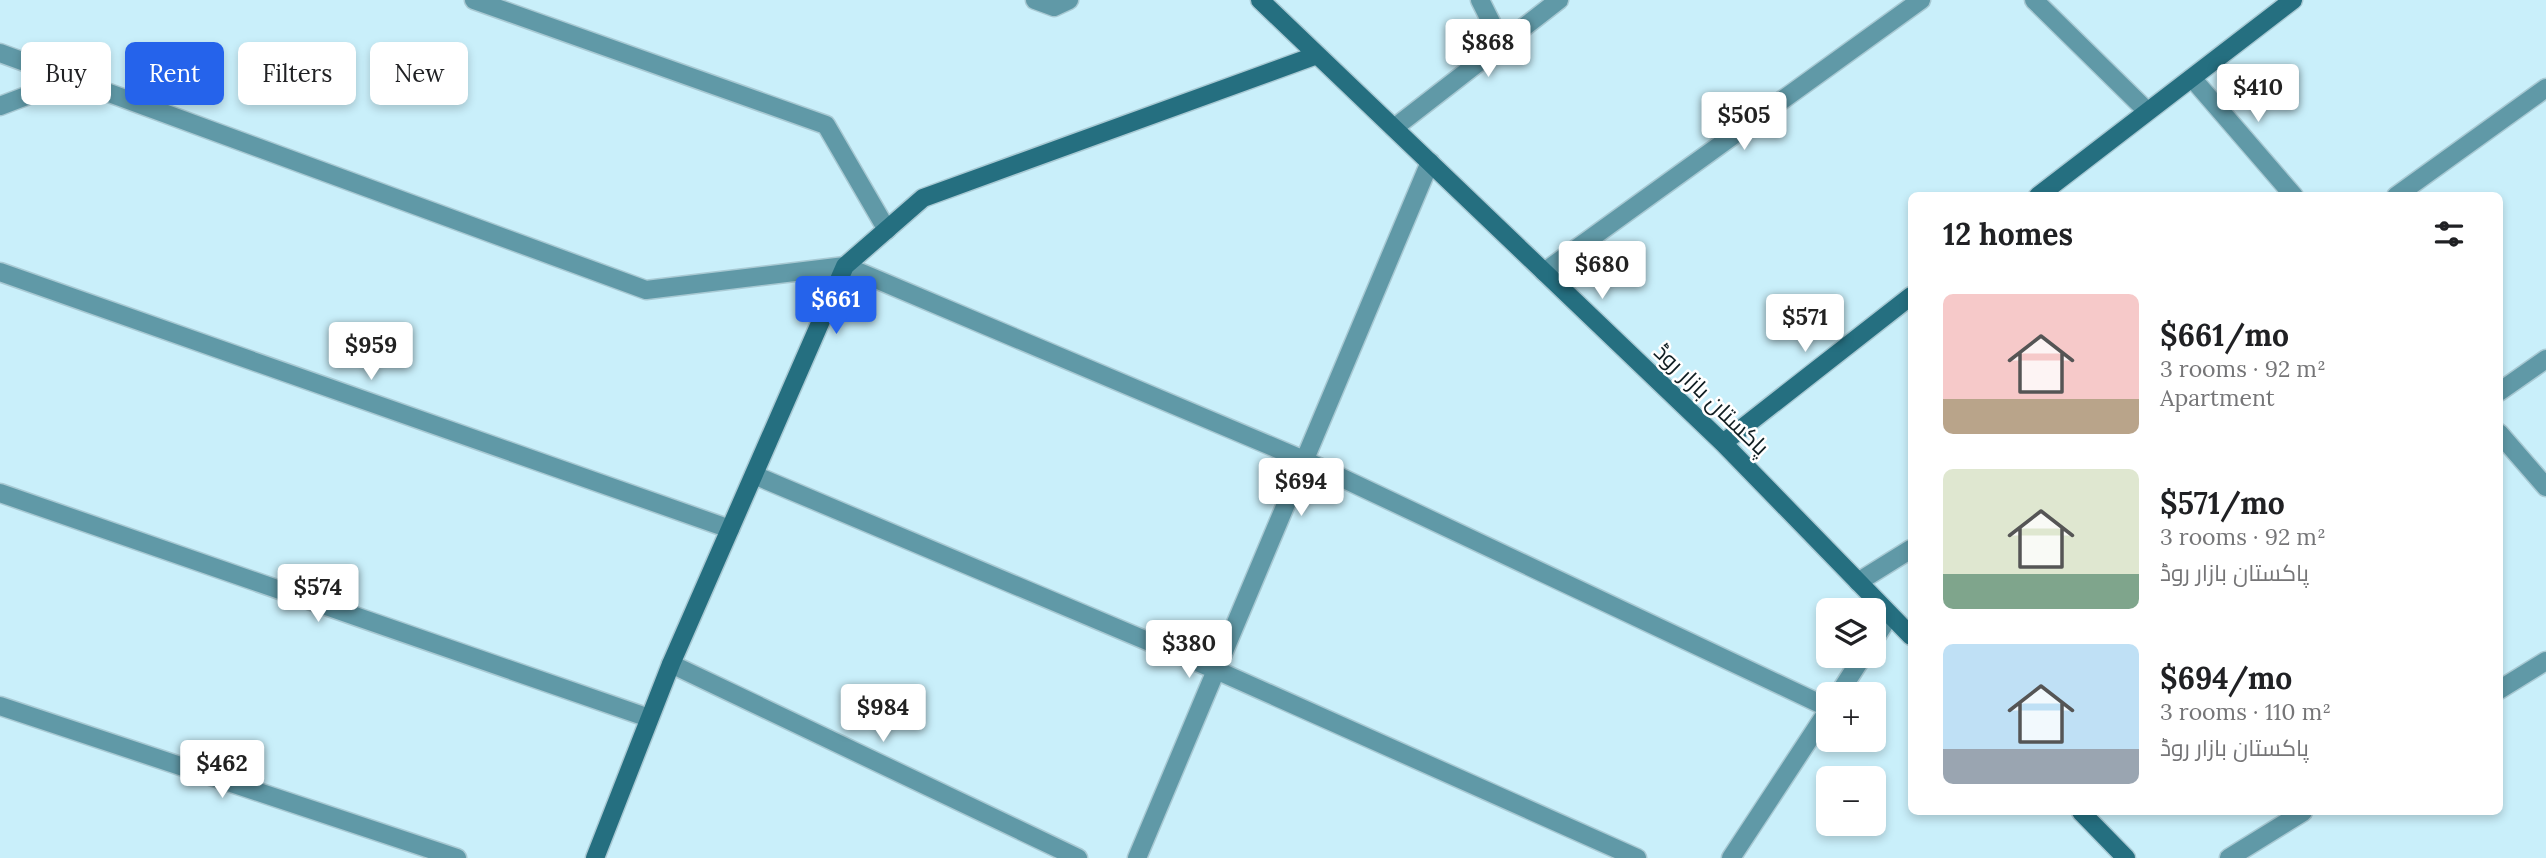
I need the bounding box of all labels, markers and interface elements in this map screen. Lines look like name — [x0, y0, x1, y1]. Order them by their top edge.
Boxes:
pin: $868 — [1447, 20, 1529, 79]
text: $868 — [1461, 27, 1515, 56]
chip: Buy — [21, 42, 111, 105]
chip: Rent — [125, 42, 224, 105]
chip: Filters — [238, 42, 356, 105]
chip: New — [370, 42, 468, 105]
pin: $410 — [2217, 64, 2299, 124]
text: $410 — [2233, 72, 2283, 101]
pin: $505 — [1703, 92, 1785, 152]
text: $505 — [1718, 100, 1771, 129]
text: 12 homes — [1943, 215, 2073, 253]
icon: filters — [2430, 215, 2468, 253]
pin: $680 — [1561, 242, 1643, 301]
text: $680 — [1575, 249, 1629, 278]
pin: $661 — [795, 276, 877, 336]
text: $661 — [811, 284, 861, 313]
pin: $571 — [1764, 294, 1846, 354]
text: $571 — [1782, 302, 1828, 331]
text: $661/mo — [2160, 316, 2289, 354]
pin: $959 — [330, 322, 412, 382]
icon: home — [1999, 322, 2083, 406]
text: $959 — [345, 330, 397, 359]
street label: پاکستان بازار روڈ — [1648, 337, 1776, 462]
text: 3 rooms · 92 m² — [2160, 354, 2326, 383]
text: Apartment — [2160, 383, 2275, 412]
pin: $694 — [1260, 458, 1342, 518]
text: $694 — [1275, 466, 1327, 495]
text: $571/mo — [2160, 484, 2285, 522]
icon: home — [1999, 497, 2083, 581]
text: 3 rooms · 92 m² — [2160, 522, 2326, 551]
text: پاکستان بازار روڈ — [2160, 558, 2309, 587]
pin: $574 — [277, 564, 359, 624]
text: $574 — [294, 572, 342, 601]
map controls — [1816, 598, 1886, 836]
button: layers — [1816, 598, 1886, 668]
pin: $380 — [1148, 620, 1230, 680]
text: $380 — [1162, 628, 1216, 657]
text: $694/mo — [2160, 659, 2292, 697]
icon: home — [1999, 672, 2083, 756]
button: + — [1816, 682, 1886, 752]
pin: $984 — [842, 684, 924, 744]
text: $984 — [857, 692, 909, 721]
text: 3 rooms · 110 m² — [2160, 697, 2331, 726]
text: پاکستان بازار روڈ — [2160, 733, 2309, 762]
pin: $462 — [181, 740, 263, 800]
text: $462 — [196, 748, 248, 777]
button: − — [1816, 766, 1886, 836]

